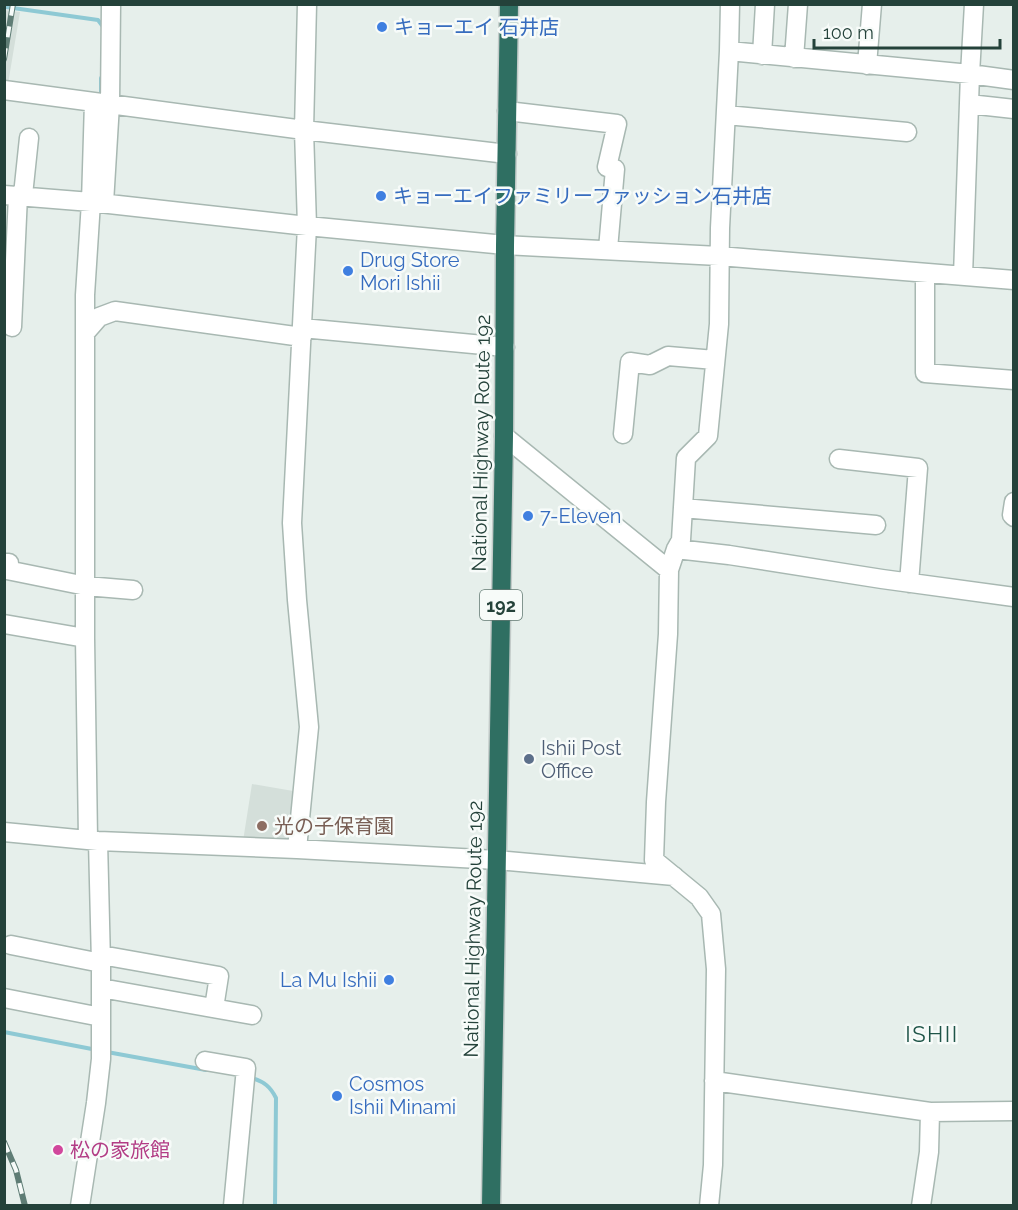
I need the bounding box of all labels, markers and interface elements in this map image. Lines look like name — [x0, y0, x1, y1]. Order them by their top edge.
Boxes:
scale bar — [814, 12, 1000, 50]
place label: キョーエイ 石井店 — [394, 15, 559, 39]
marker: キョーエイ 石井店 — [375, 20, 389, 34]
text: 100 m — [823, 22, 874, 43]
place label: キョーエイファミリーファッション石井店 — [393, 184, 772, 208]
marker: キョーエイファミリーファッション石井店 — [374, 189, 388, 203]
place label: Drug Store Mori Ishii — [360, 248, 460, 295]
marker: Drug Store Mori Ishii — [341, 264, 355, 278]
street label: National Highway Route 192 — [467, 314, 495, 572]
place label: 7-Eleven — [540, 504, 621, 528]
marker: 7-Eleven — [521, 509, 535, 523]
road number: 192 — [480, 590, 522, 620]
place label: Ishii Post Office — [541, 736, 622, 783]
marker: Ishii Post Office — [522, 752, 536, 766]
street label: National Highway Route 192 — [459, 800, 487, 1058]
place label: 光の子保育園 — [274, 814, 394, 838]
marker: 光の子保育園 — [255, 819, 269, 833]
place label: La Mu Ishii — [280, 968, 377, 992]
marker: La Mu Ishii — [382, 973, 396, 987]
district label: ISHII — [905, 1021, 959, 1047]
place label: Cosmos Ishii Minami — [349, 1072, 456, 1119]
marker: Cosmos Ishii Minami — [330, 1089, 344, 1103]
place label: 松の家旅館 — [70, 1138, 170, 1162]
marker: 松の家旅館 — [51, 1143, 65, 1157]

